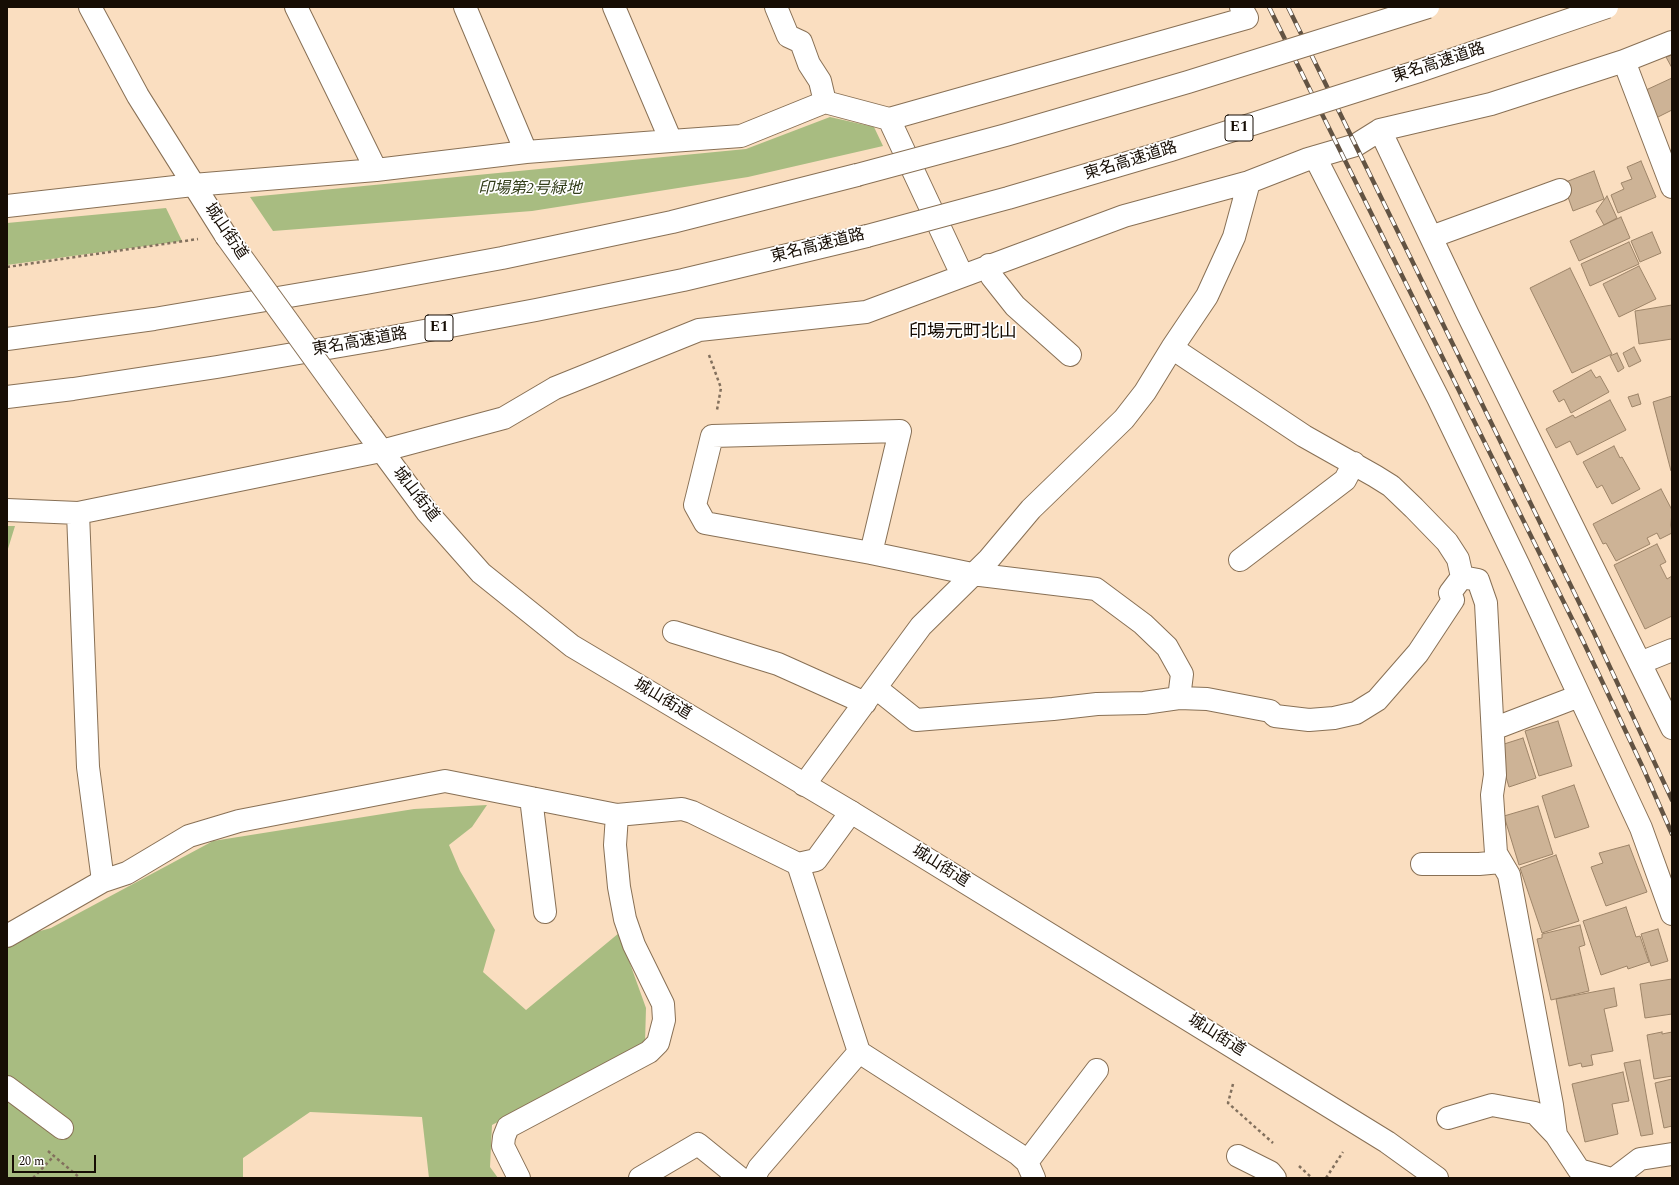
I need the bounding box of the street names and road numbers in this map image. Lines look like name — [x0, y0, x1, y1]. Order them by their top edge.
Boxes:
street label: 東名高速道路 — [1390, 40, 1488, 88]
road number: E1 — [1225, 115, 1253, 141]
street label: 東名高速道路 — [1082, 139, 1180, 185]
street label: 城山街道 — [199, 200, 251, 264]
street label: 東名高速道路 — [769, 226, 867, 268]
road number: E1 — [425, 315, 453, 341]
street label: 東名高速道路 — [311, 325, 409, 361]
street label: 城山街道 — [388, 464, 442, 526]
street label: 城山街道 — [630, 675, 694, 725]
street label: 城山街道 — [908, 842, 972, 892]
street label: 城山街道 — [1184, 1011, 1248, 1061]

